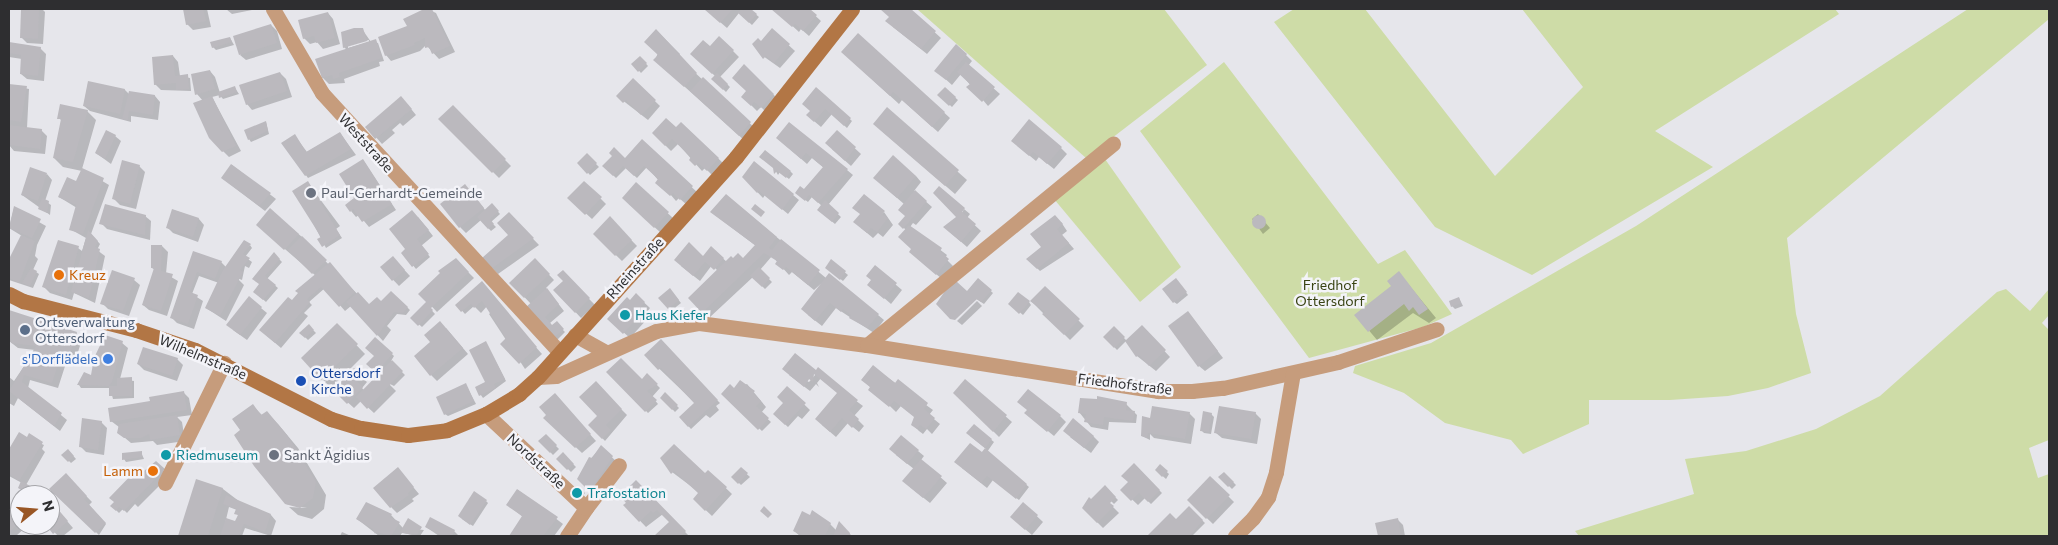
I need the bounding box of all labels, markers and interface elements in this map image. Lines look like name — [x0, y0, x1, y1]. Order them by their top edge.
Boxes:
street label: Weststraße — [335, 110, 397, 176]
place label: Paul-Gerhardt-Gemeinde — [321, 185, 482, 201]
marker: Paul-Gerhardt-Gemeinde — [305, 187, 317, 199]
street label: Rheinstraße — [603, 234, 667, 302]
place label: Kreuz — [69, 267, 106, 283]
marker: Kreuz — [53, 269, 65, 281]
park label: Friedhof Ottersdorf — [1295, 277, 1365, 310]
place label: Haus Kiefer — [635, 307, 708, 323]
marker: Haus Kiefer — [619, 309, 631, 321]
place label: Ortsverwaltung Ottersdorf — [35, 314, 135, 347]
marker: Ortsverwaltung Ottersdorf — [19, 324, 31, 336]
street label: Wilhelmstraße — [157, 331, 249, 383]
place label: s'Dorflädele — [22, 351, 98, 367]
marker: s'Dorflädele — [102, 353, 114, 365]
place label: Ottersdorf Kirche — [311, 365, 380, 398]
street label: Friedhofstraße — [1077, 370, 1173, 398]
marker: Ottersdorf Kirche — [295, 375, 307, 387]
street label: Nordstraße — [504, 430, 568, 492]
place label: Riedmuseum — [176, 447, 258, 463]
place label: Sankt Ägidius — [284, 447, 370, 463]
marker: Riedmuseum — [160, 449, 172, 461]
marker: Sankt Ägidius — [268, 449, 280, 461]
place label: Lamm — [103, 463, 143, 479]
marker: Lamm — [147, 465, 159, 477]
north arrow — [10, 485, 60, 535]
place label: Trafostation — [587, 485, 666, 501]
marker: Trafostation — [571, 487, 583, 499]
text: N — [39, 498, 59, 513]

